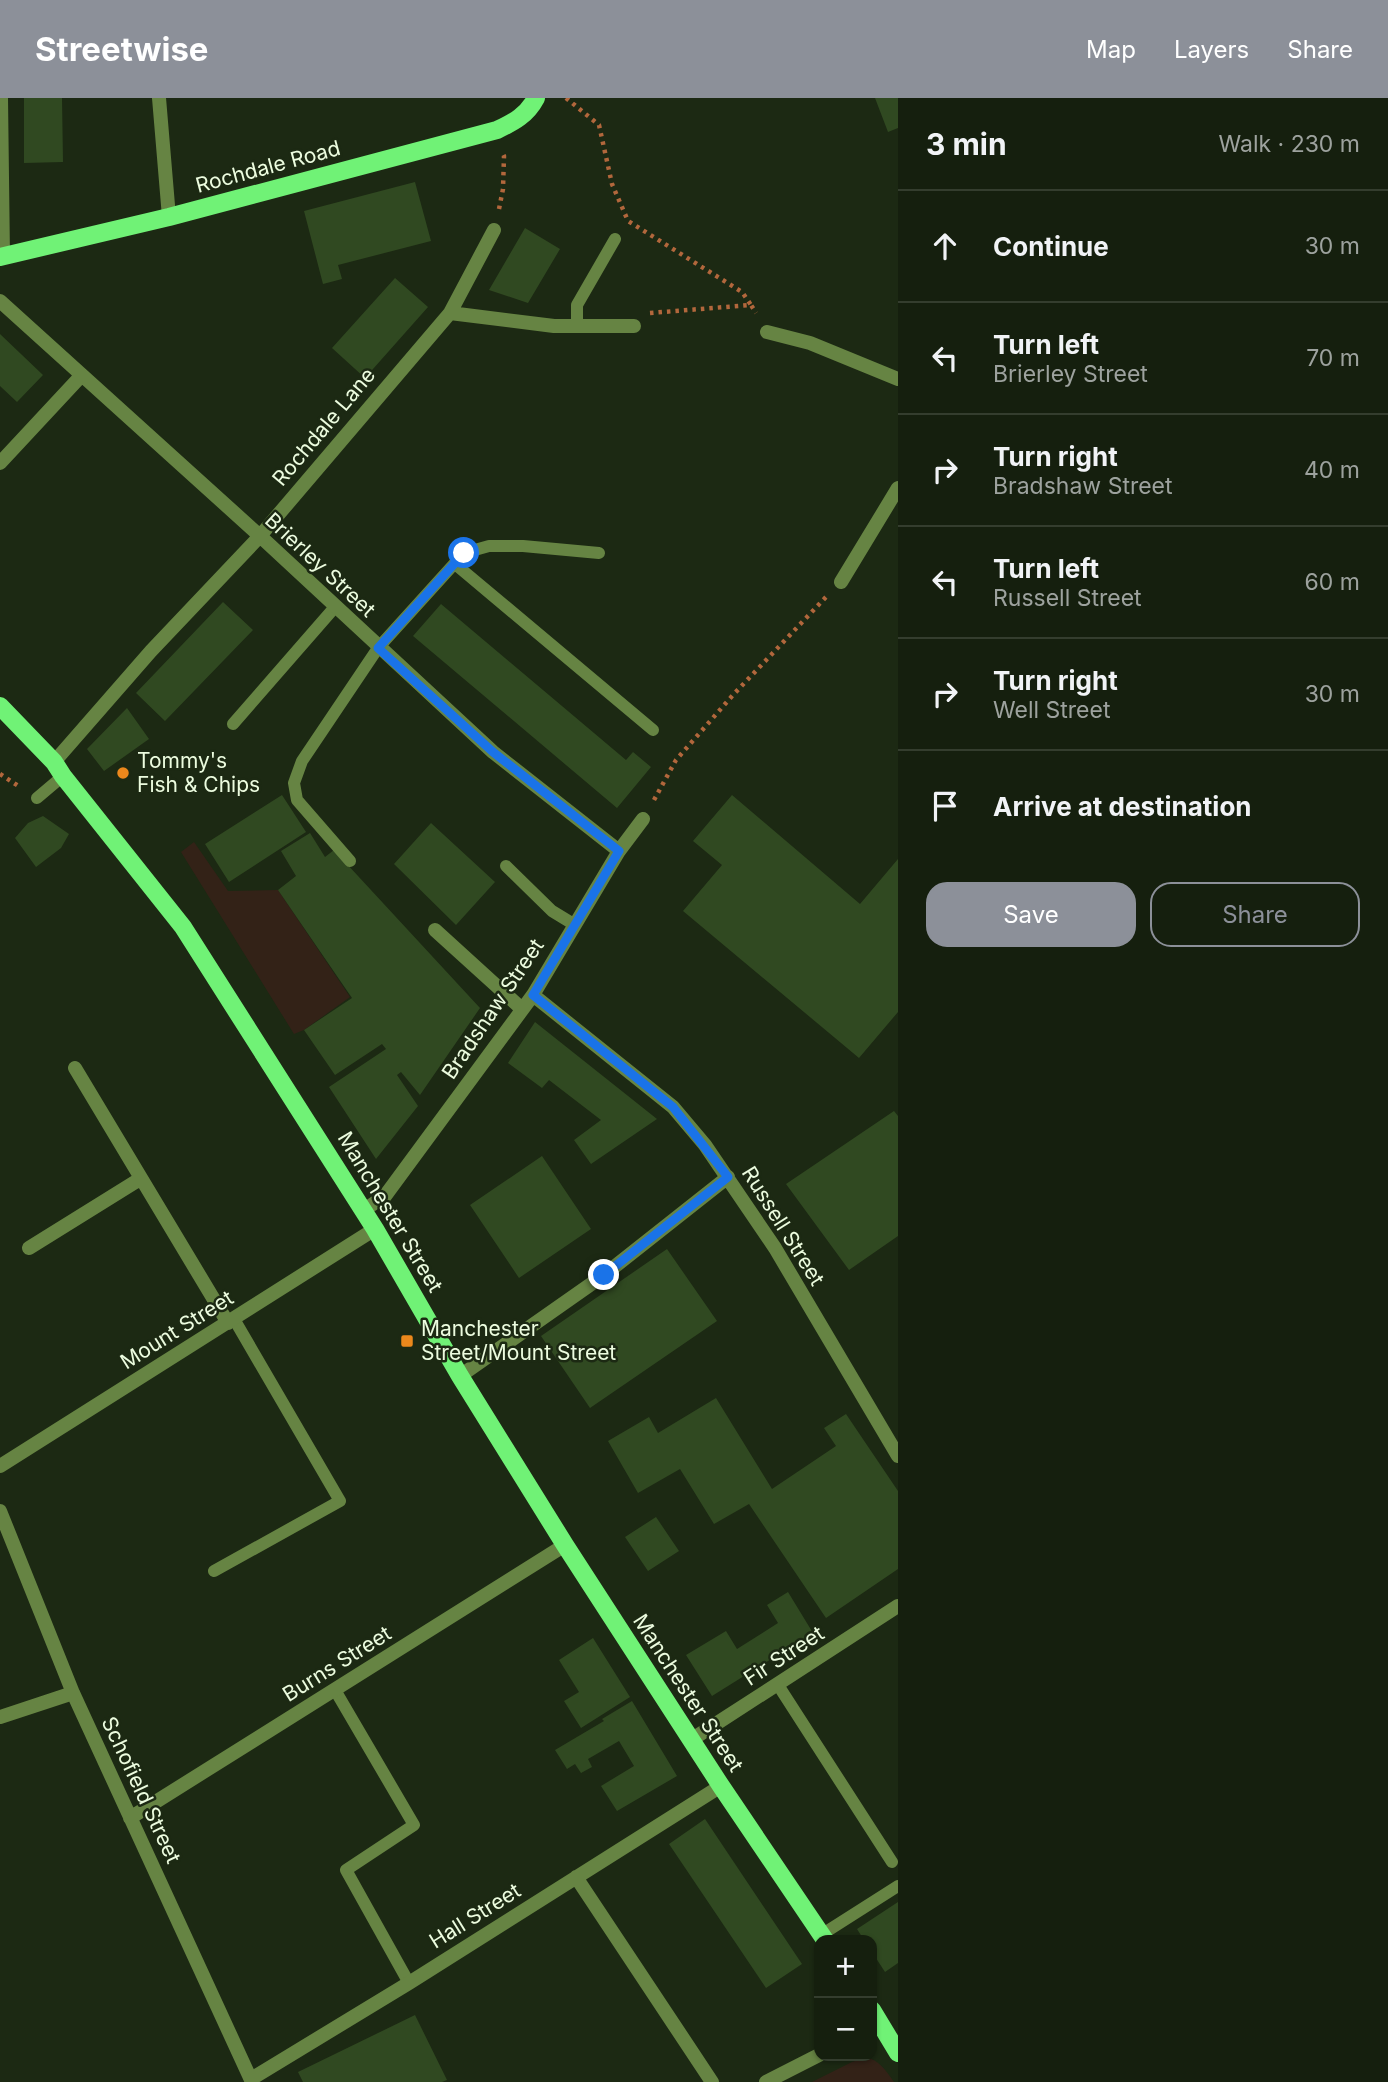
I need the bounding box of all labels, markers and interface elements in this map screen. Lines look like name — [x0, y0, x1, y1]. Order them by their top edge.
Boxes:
text: Streetwise — [35, 29, 209, 69]
text: Map — [1086, 35, 1136, 64]
text: Layers — [1174, 35, 1249, 64]
text: Share — [1287, 35, 1353, 64]
text: 3 min — [926, 126, 1007, 162]
text: Walk · 230 m — [1218, 130, 1360, 158]
street label: Rochdale Road — [193, 135, 343, 198]
icon: ahead — [926, 227, 964, 265]
text: Continue — [993, 231, 1109, 262]
text: 30 m — [1305, 232, 1360, 260]
text: Turn left — [993, 329, 1099, 360]
icon: left — [926, 339, 964, 377]
text: 70 m — [1306, 344, 1360, 372]
text: Brierley Street — [993, 360, 1148, 388]
street label: Rochdale Lane — [267, 363, 380, 491]
text: Turn right — [993, 441, 1118, 472]
icon: right — [926, 451, 964, 489]
text: 40 m — [1304, 456, 1360, 484]
text: Bradshaw Street — [993, 472, 1173, 500]
street label: Brierley Street — [260, 507, 381, 622]
route start — [448, 537, 479, 568]
text: Turn left — [993, 553, 1099, 584]
icon: left — [926, 563, 964, 601]
text: 60 m — [1305, 568, 1360, 596]
text: Russell Street — [993, 584, 1142, 612]
text: Turn right — [993, 665, 1118, 696]
icon: right — [926, 675, 964, 713]
text: 30 m — [1305, 680, 1360, 708]
text: Well Street — [993, 696, 1110, 724]
place label: Tommy's Fish & Chips — [137, 748, 260, 797]
marker: Tommy's Fish & Chips — [115, 765, 131, 781]
icon: arrive — [926, 787, 964, 825]
text: Arrive at destination — [993, 791, 1252, 822]
button: Save — [926, 882, 1136, 947]
button: Share — [1150, 882, 1360, 947]
street label: Bradshaw Street — [436, 934, 549, 1084]
street label: Manchester Street — [333, 1127, 448, 1297]
street label: Russell Street — [737, 1162, 830, 1290]
route end — [588, 1259, 619, 1290]
street label: Mount Street — [116, 1285, 238, 1374]
place label: Manchester Street/Mount Street — [421, 1316, 616, 1365]
marker: Manchester Street/Mount Street — [399, 1333, 415, 1349]
street label: Manchester Street — [628, 1609, 749, 1776]
street label: Burns Street — [278, 1620, 396, 1707]
street label: Fir Street — [739, 1620, 829, 1691]
street label: Schofield Street — [97, 1713, 186, 1867]
street label: Hall Street — [425, 1878, 525, 1953]
map controls — [814, 1935, 877, 2061]
button: + — [814, 1935, 877, 1998]
button: − — [814, 1998, 877, 2061]

